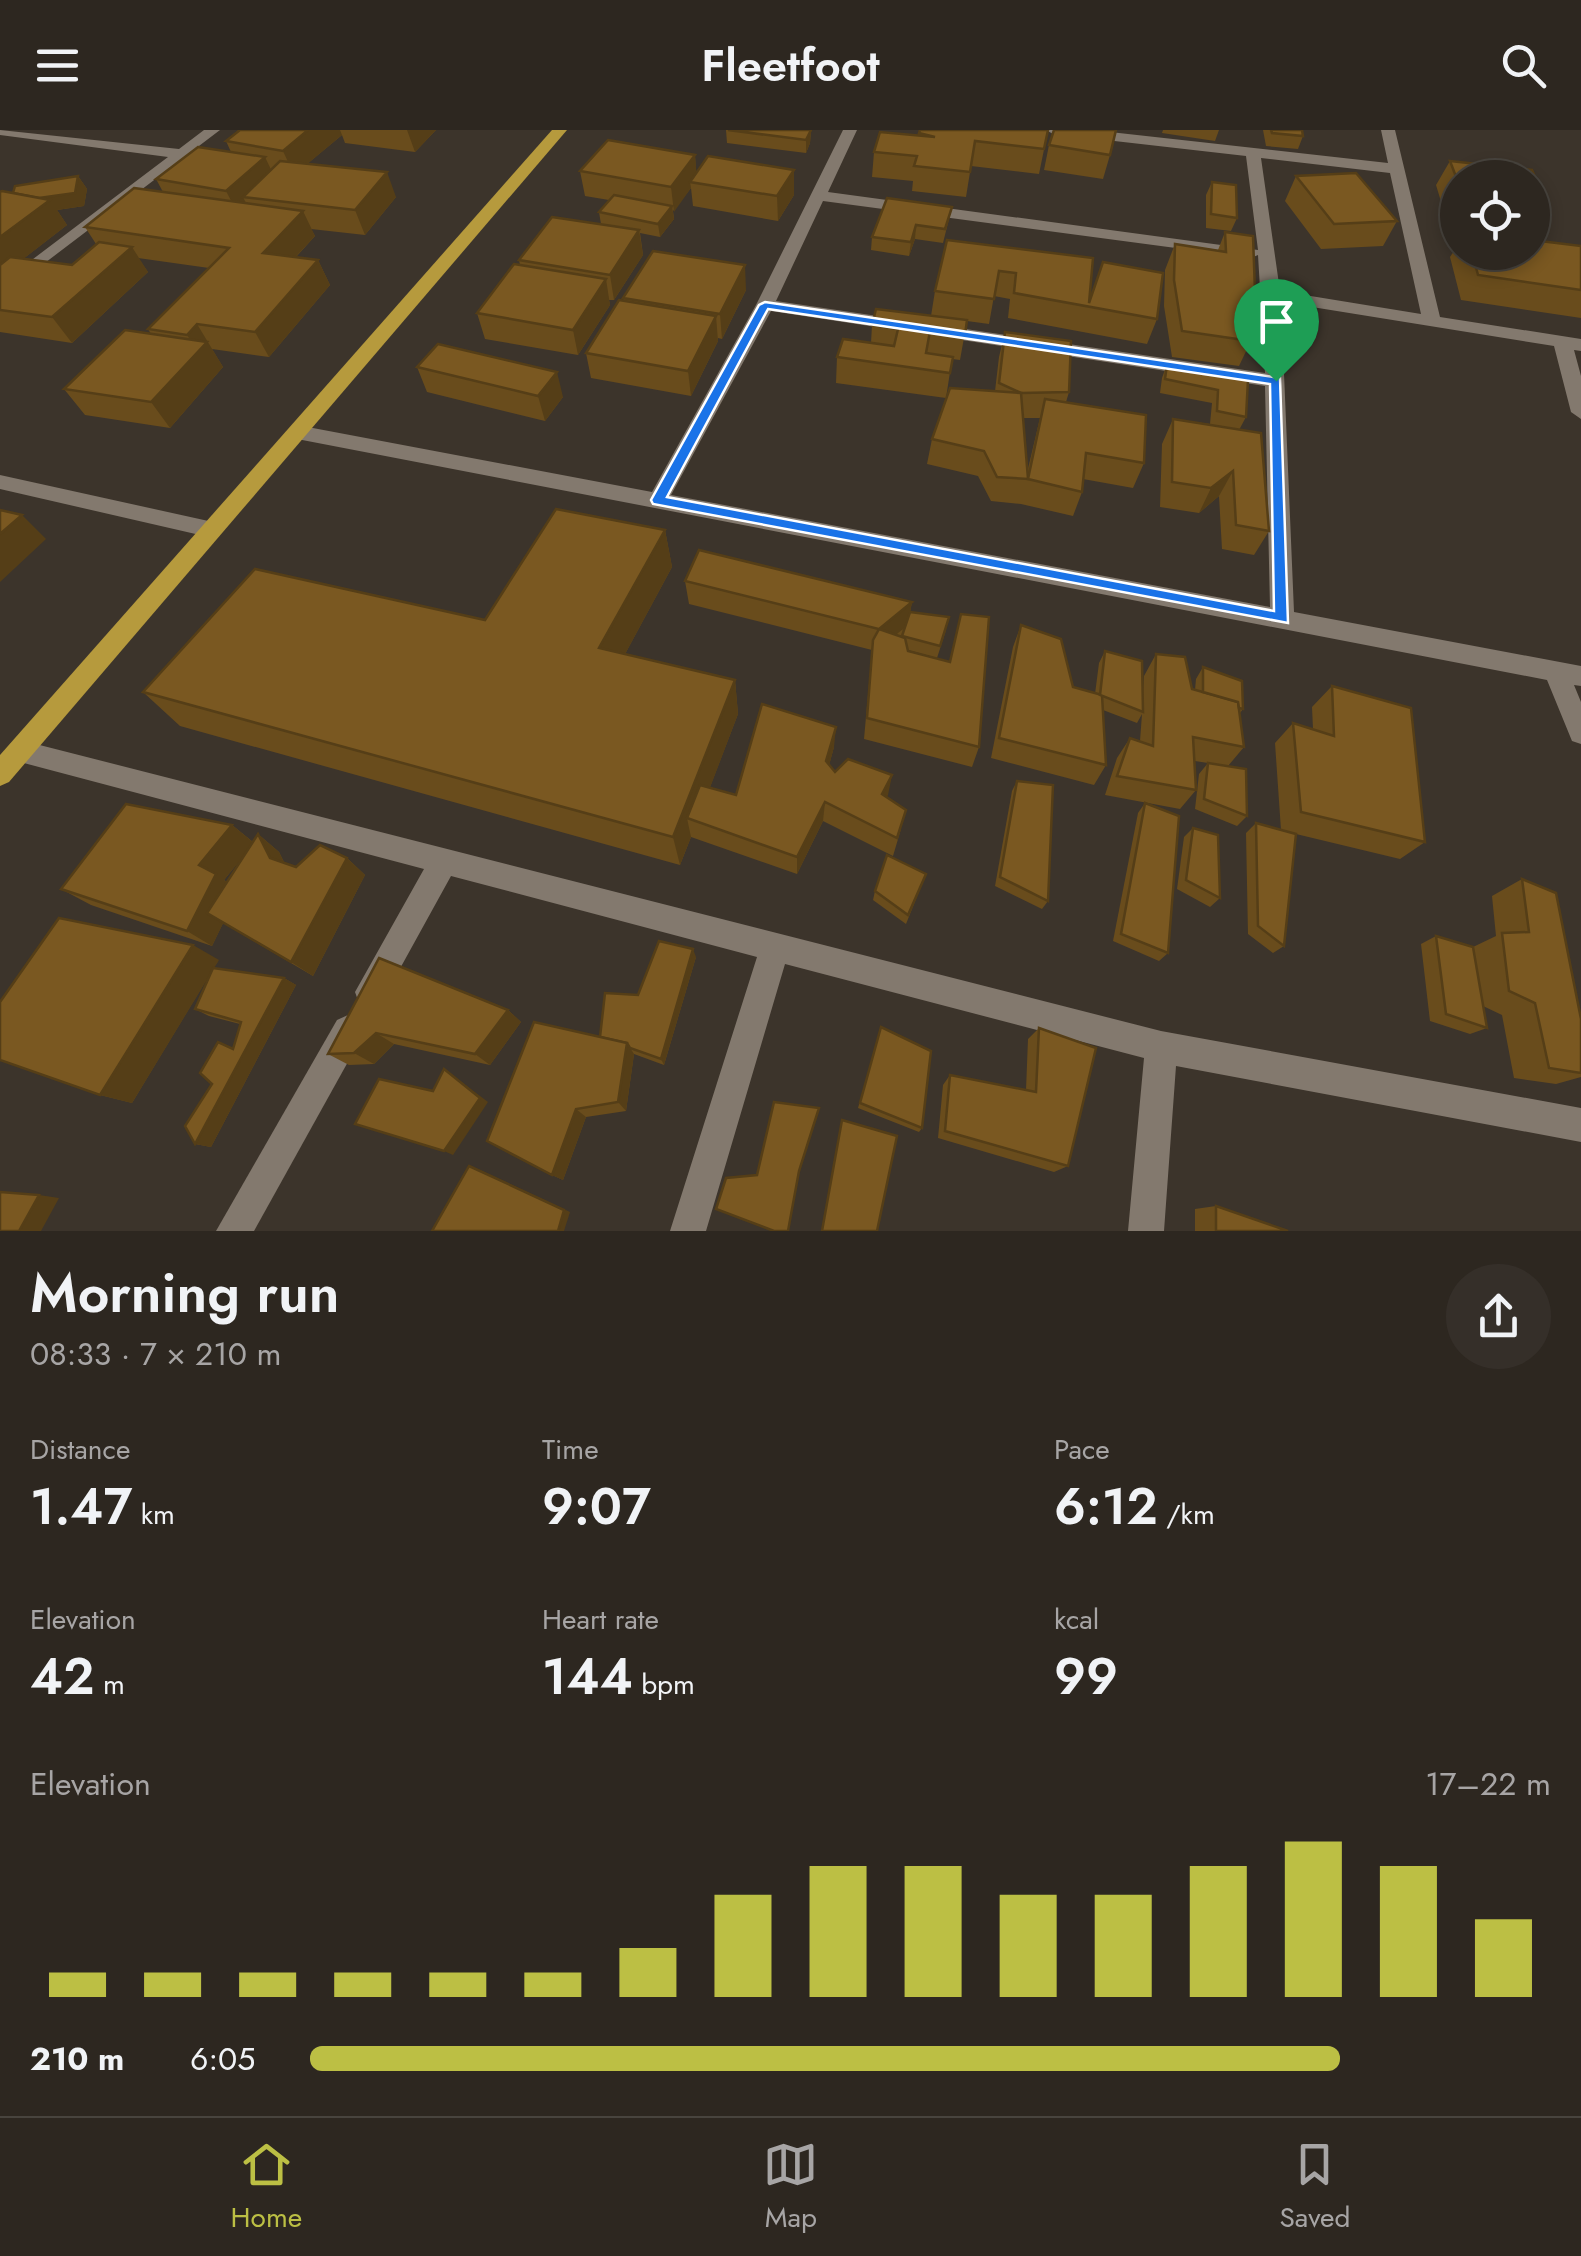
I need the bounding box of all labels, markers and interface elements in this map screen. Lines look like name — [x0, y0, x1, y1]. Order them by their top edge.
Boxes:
text: Fleetfoot — [701, 33, 880, 98]
icon: menu — [30, 38, 85, 93]
icon: search — [1496, 38, 1551, 93]
map controls — [1440, 160, 1550, 270]
button: locate — [1440, 160, 1550, 270]
pin — [1234, 279, 1319, 382]
icon: arrive — [1249, 294, 1304, 349]
text: Morning run — [30, 1253, 340, 1333]
button: share — [1446, 1264, 1551, 1369]
text: 08:33 · 7 × 210 m — [30, 1331, 281, 1377]
text: Distance — [30, 1429, 130, 1470]
text: Time — [542, 1429, 599, 1470]
text: Pace — [1054, 1429, 1110, 1470]
text: 1.47 — [30, 1470, 132, 1543]
text: 9:07 — [542, 1470, 651, 1543]
text: 6:12 — [1054, 1470, 1158, 1543]
text: km — [132, 1494, 175, 1535]
text: /km — [1158, 1494, 1215, 1535]
text: Elevation — [30, 1599, 136, 1640]
text: Heart rate — [542, 1599, 659, 1640]
text: kcal — [1054, 1599, 1099, 1640]
text: 42 — [30, 1640, 95, 1713]
text: 144 — [542, 1640, 633, 1713]
text: 99 — [1054, 1640, 1118, 1713]
text: m — [95, 1664, 125, 1705]
text: bpm — [633, 1664, 695, 1705]
text: Elevation — [30, 1761, 151, 1807]
text: 17–22 m — [1425, 1761, 1551, 1807]
text: 210 m — [30, 2036, 124, 2082]
text: 6:05 — [190, 2036, 255, 2082]
tab: Home — [231, 2137, 302, 2238]
tab: Map — [763, 2137, 818, 2238]
tab: Saved — [1279, 2137, 1350, 2238]

